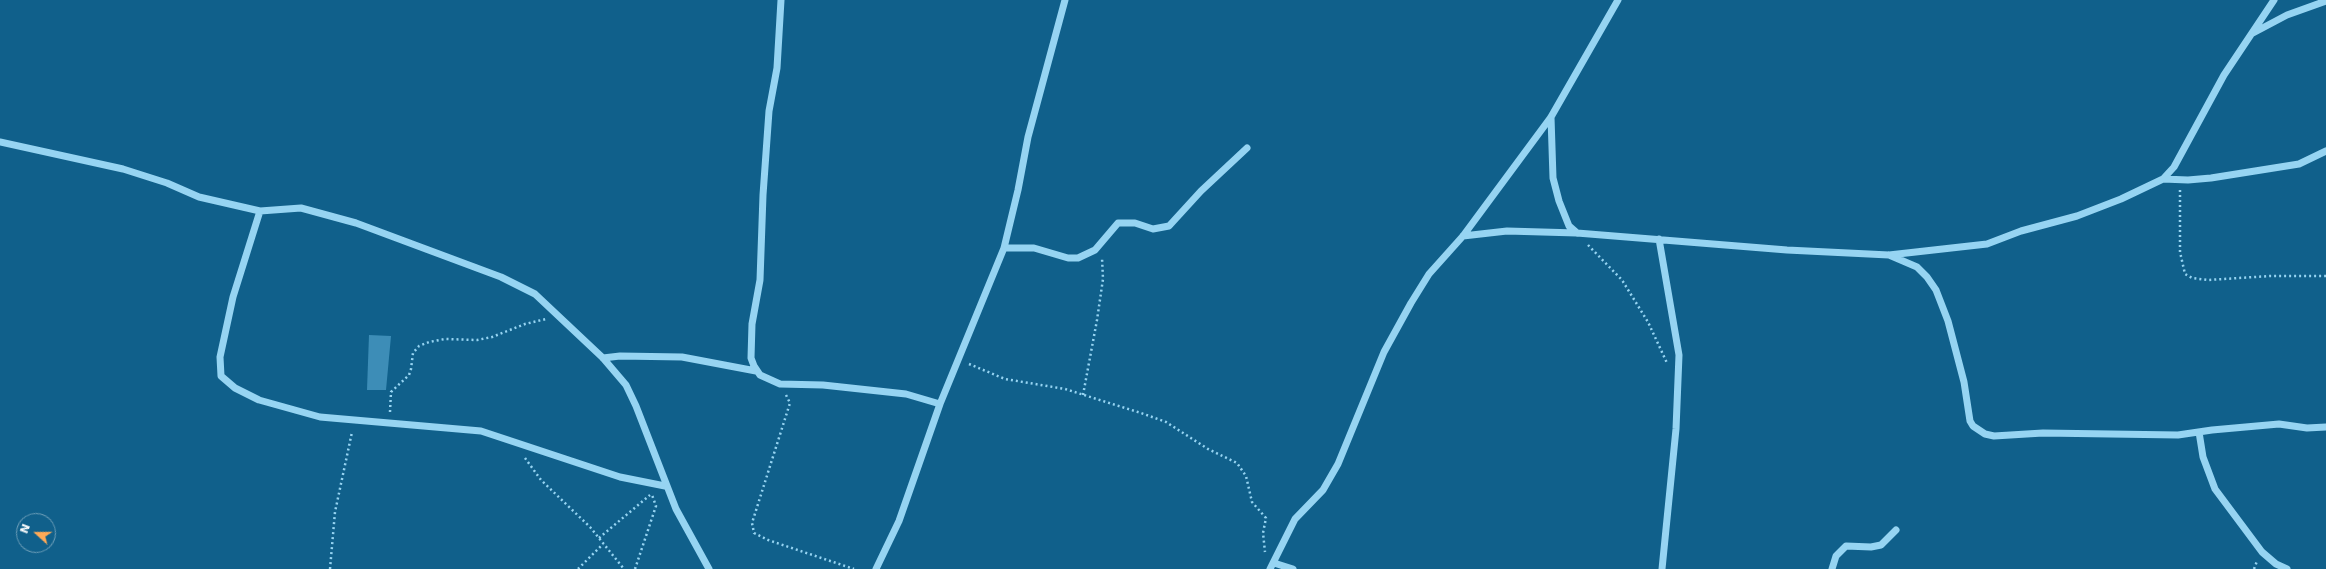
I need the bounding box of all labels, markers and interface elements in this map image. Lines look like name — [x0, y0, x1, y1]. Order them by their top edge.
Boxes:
north arrow — [16, 513, 56, 553]
text: N — [18, 522, 33, 536]

